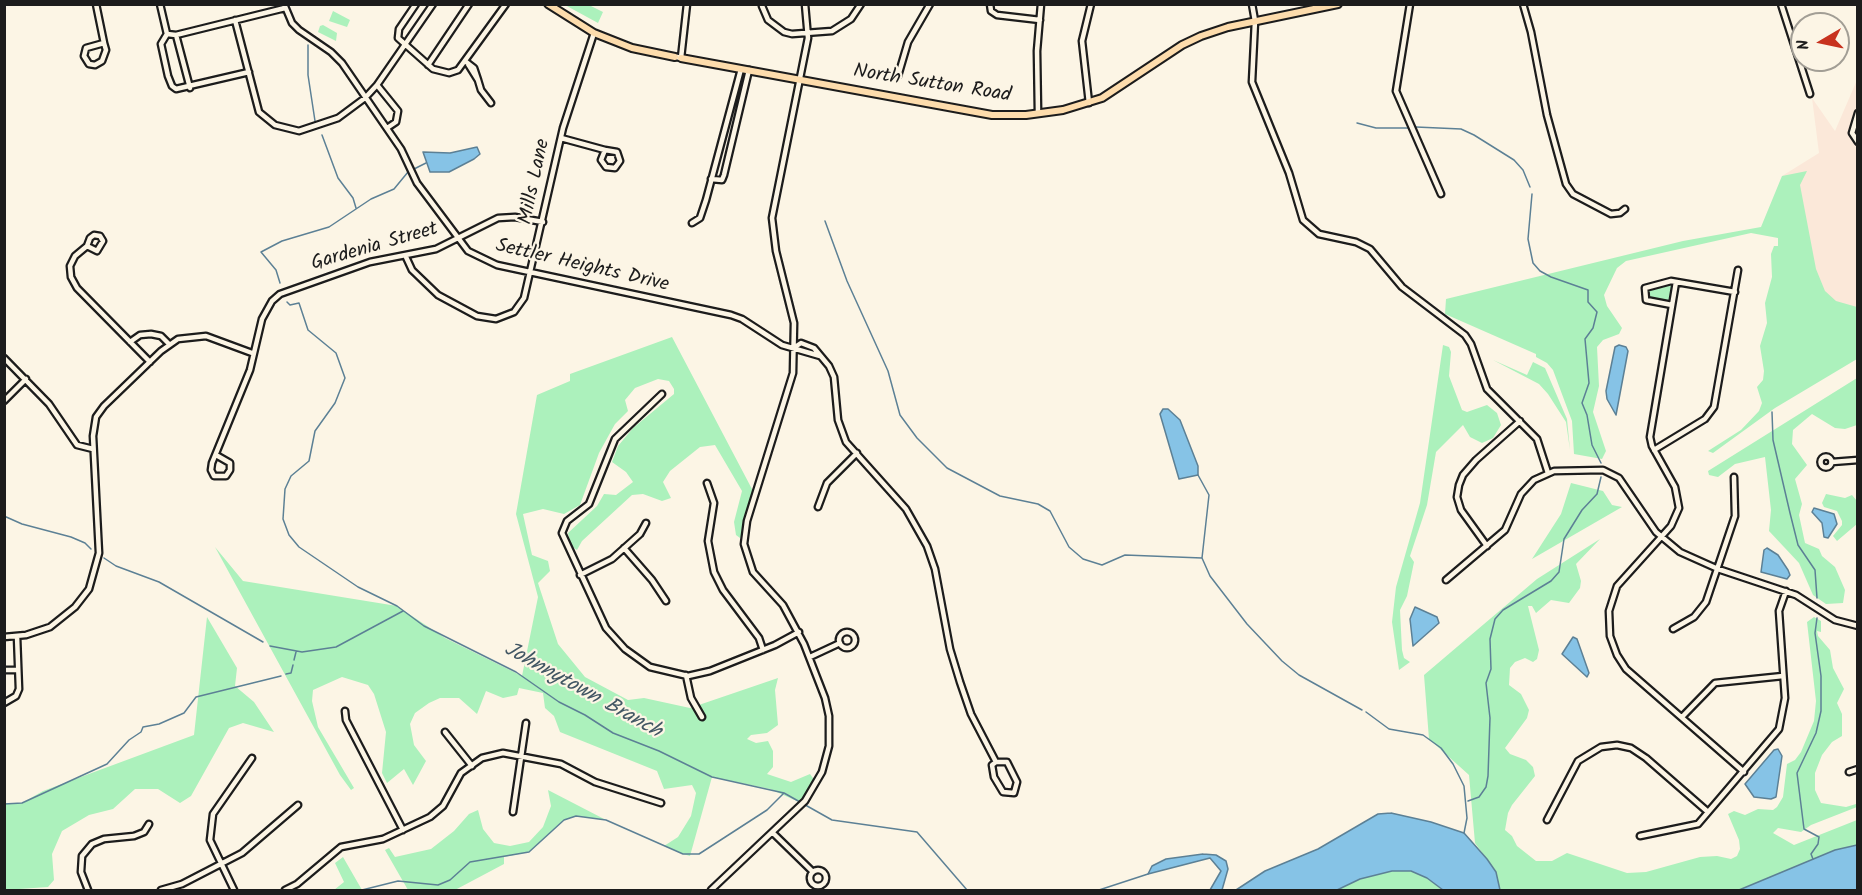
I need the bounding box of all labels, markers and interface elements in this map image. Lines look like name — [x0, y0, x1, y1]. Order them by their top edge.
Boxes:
north arrow — [1790, 12, 1850, 72]
text: N — [1791, 38, 1817, 52]
street label: North Sutton Road — [851, 61, 1013, 109]
street label: Mills Lane — [515, 137, 557, 227]
street label: Gardenia Street — [309, 218, 441, 278]
street label: Settler Heights Drive — [493, 235, 671, 299]
water label: Johnnytown Branch — [499, 638, 665, 746]

